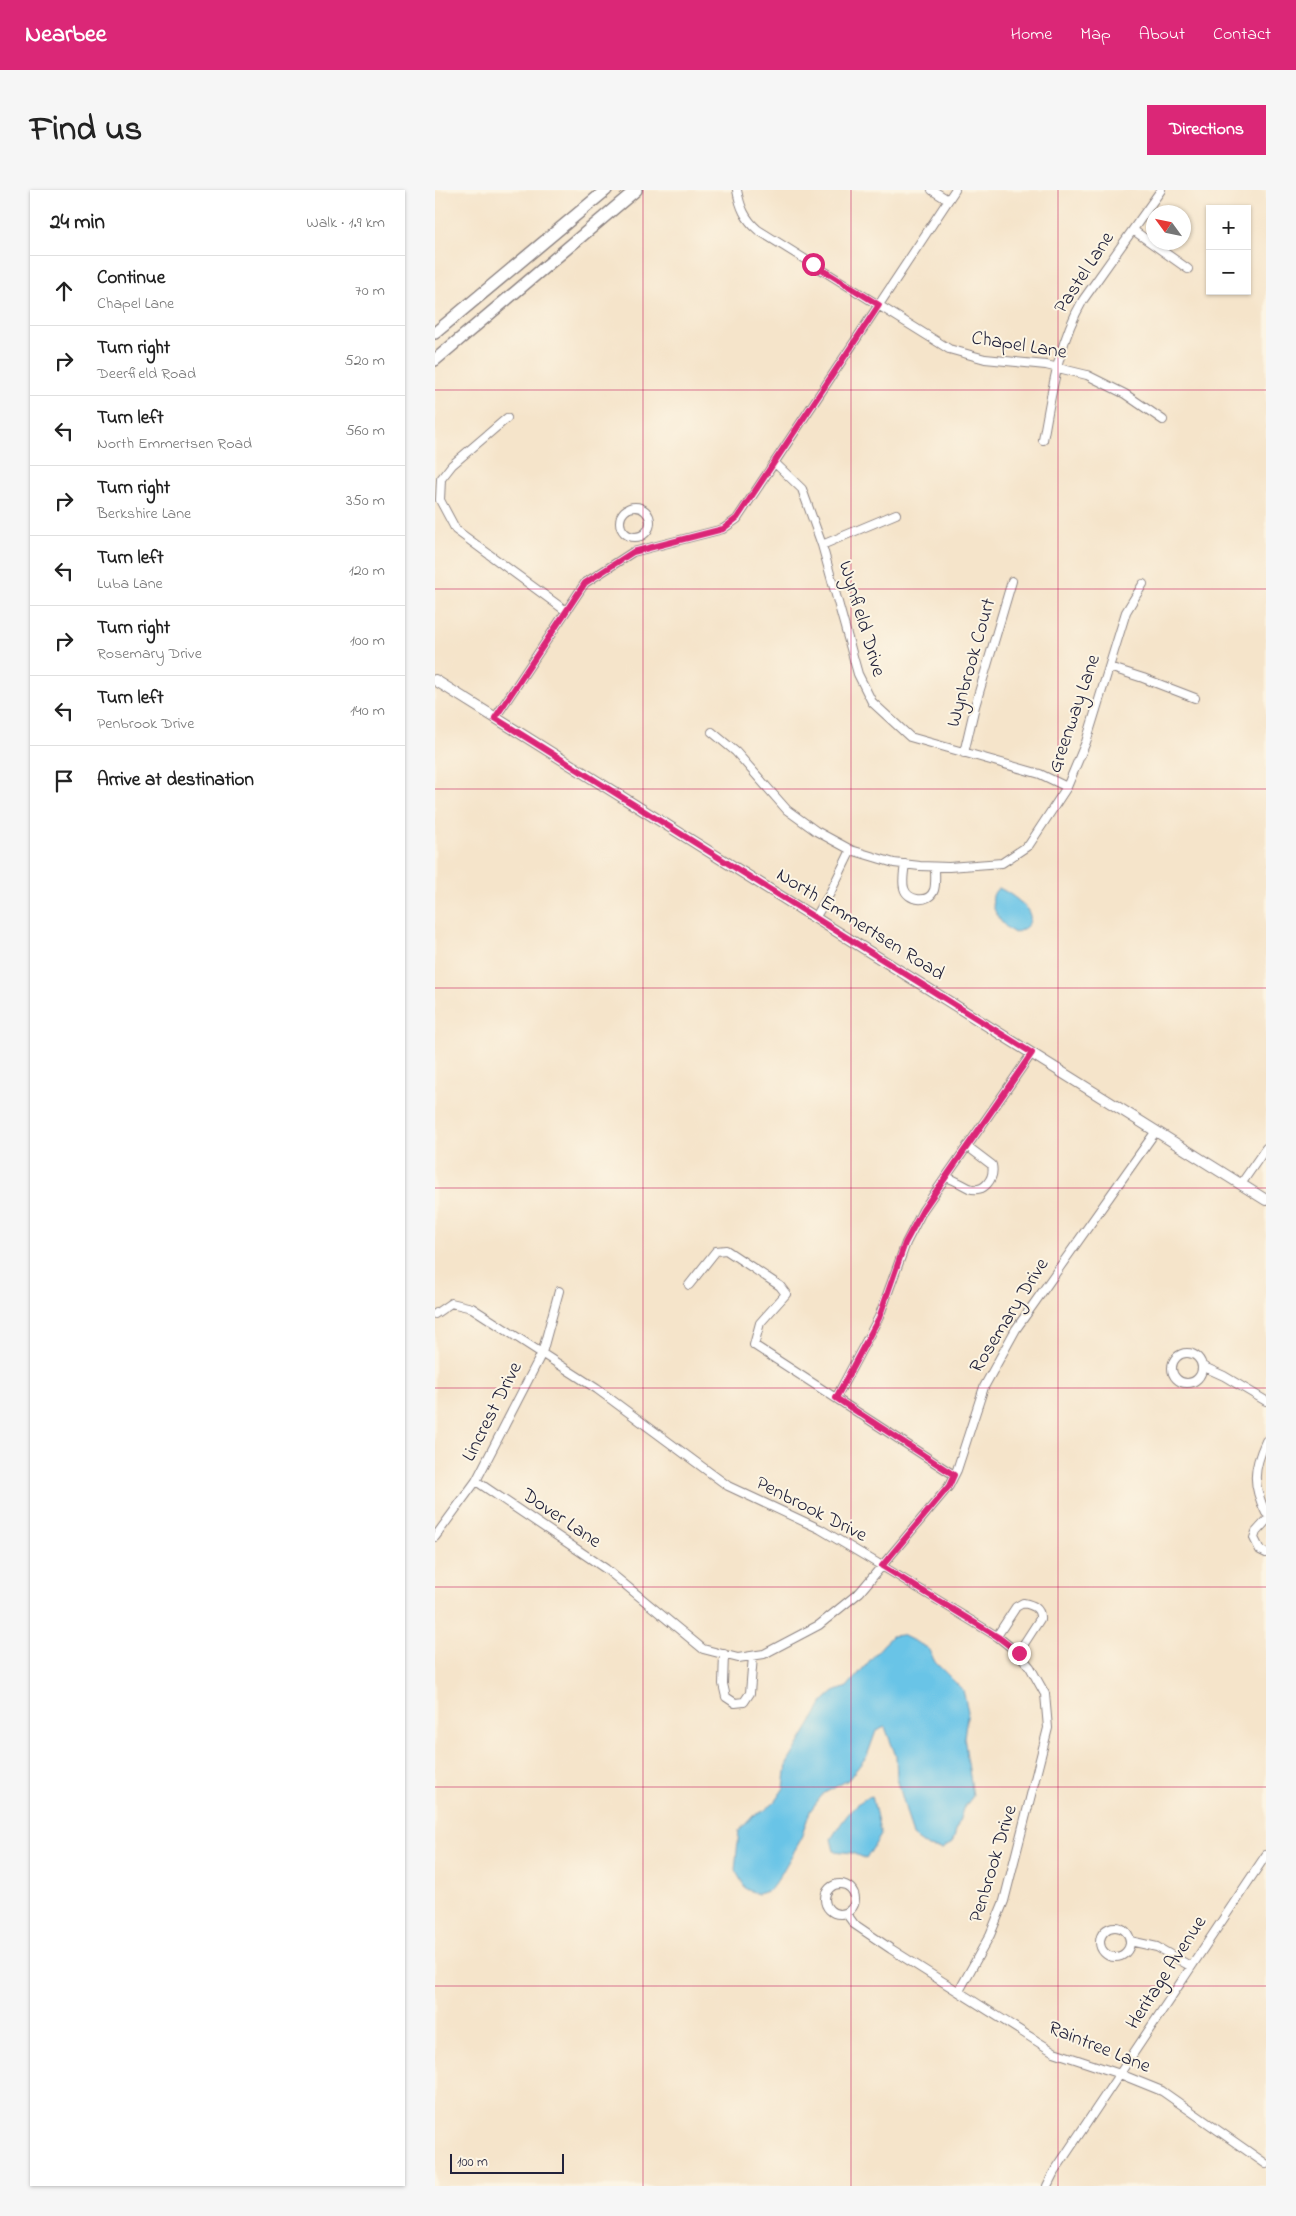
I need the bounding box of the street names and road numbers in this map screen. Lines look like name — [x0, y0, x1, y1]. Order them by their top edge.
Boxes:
street label: Pastel Lane — [1048, 226, 1122, 320]
street label: Chapel Lane — [969, 324, 1069, 368]
street label: Wynfield Drive — [830, 558, 892, 680]
street label: Wynbrook Court — [940, 595, 1004, 731]
street label: Greenway Lane — [1041, 651, 1109, 777]
street label: North Emmertsen Road — [770, 861, 950, 989]
street label: Rosemary Drive — [963, 1253, 1057, 1379]
street label: Lincrest Drive — [455, 1357, 531, 1467]
street label: Penbrook Drive — [750, 1469, 872, 1551]
street label: Dover Lane — [515, 1481, 607, 1556]
street label: Penbrook Drive — [962, 1802, 1026, 1926]
street label: Heritage Avenue — [1119, 1910, 1216, 2036]
street label: Raintree Lane — [1043, 2014, 1155, 2082]

